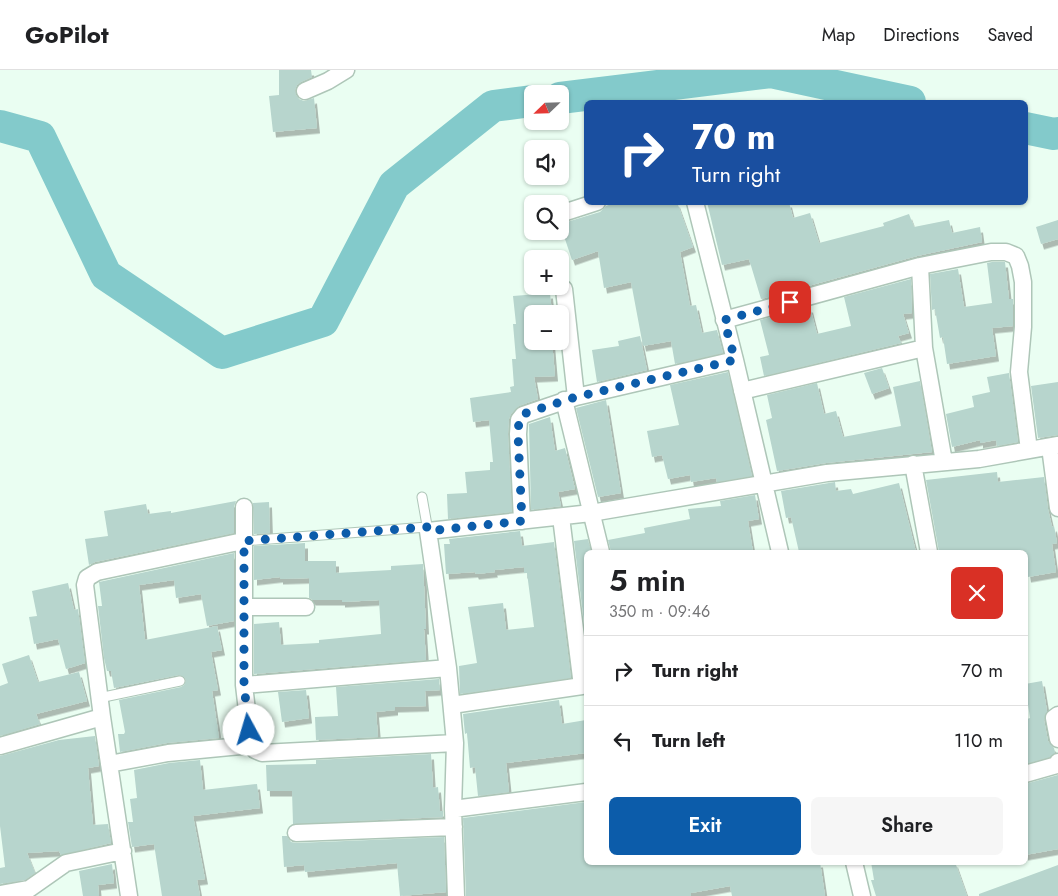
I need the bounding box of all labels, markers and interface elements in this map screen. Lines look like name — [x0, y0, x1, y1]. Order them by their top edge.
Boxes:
text: GoPilot — [25, 17, 109, 52]
text: Map — [822, 22, 855, 48]
text: Directions — [883, 22, 959, 48]
text: Saved — [987, 22, 1033, 48]
north arrow — [524, 85, 569, 130]
map controls — [524, 85, 569, 350]
text: 70 m — [692, 112, 775, 162]
icon: right — [609, 120, 674, 185]
button: sound — [524, 140, 569, 185]
text: Turn right — [692, 158, 780, 190]
button: search — [524, 195, 569, 240]
button: + — [524, 250, 569, 295]
pin — [769, 281, 811, 323]
icon: arrive — [776, 288, 804, 316]
button: − — [524, 305, 569, 350]
text: 5 min — [609, 559, 686, 602]
button: close — [951, 567, 1003, 619]
text: 350 m · 09:46 — [609, 600, 710, 623]
icon: right — [609, 657, 637, 685]
text: Turn right — [652, 657, 738, 684]
text: 70 m — [961, 657, 1003, 684]
position arrow — [222, 703, 274, 755]
icon: left — [609, 727, 637, 755]
text: Turn left — [652, 727, 725, 754]
text: 110 m — [954, 727, 1003, 754]
button: Exit — [609, 797, 801, 855]
button: Share — [811, 797, 1003, 855]

